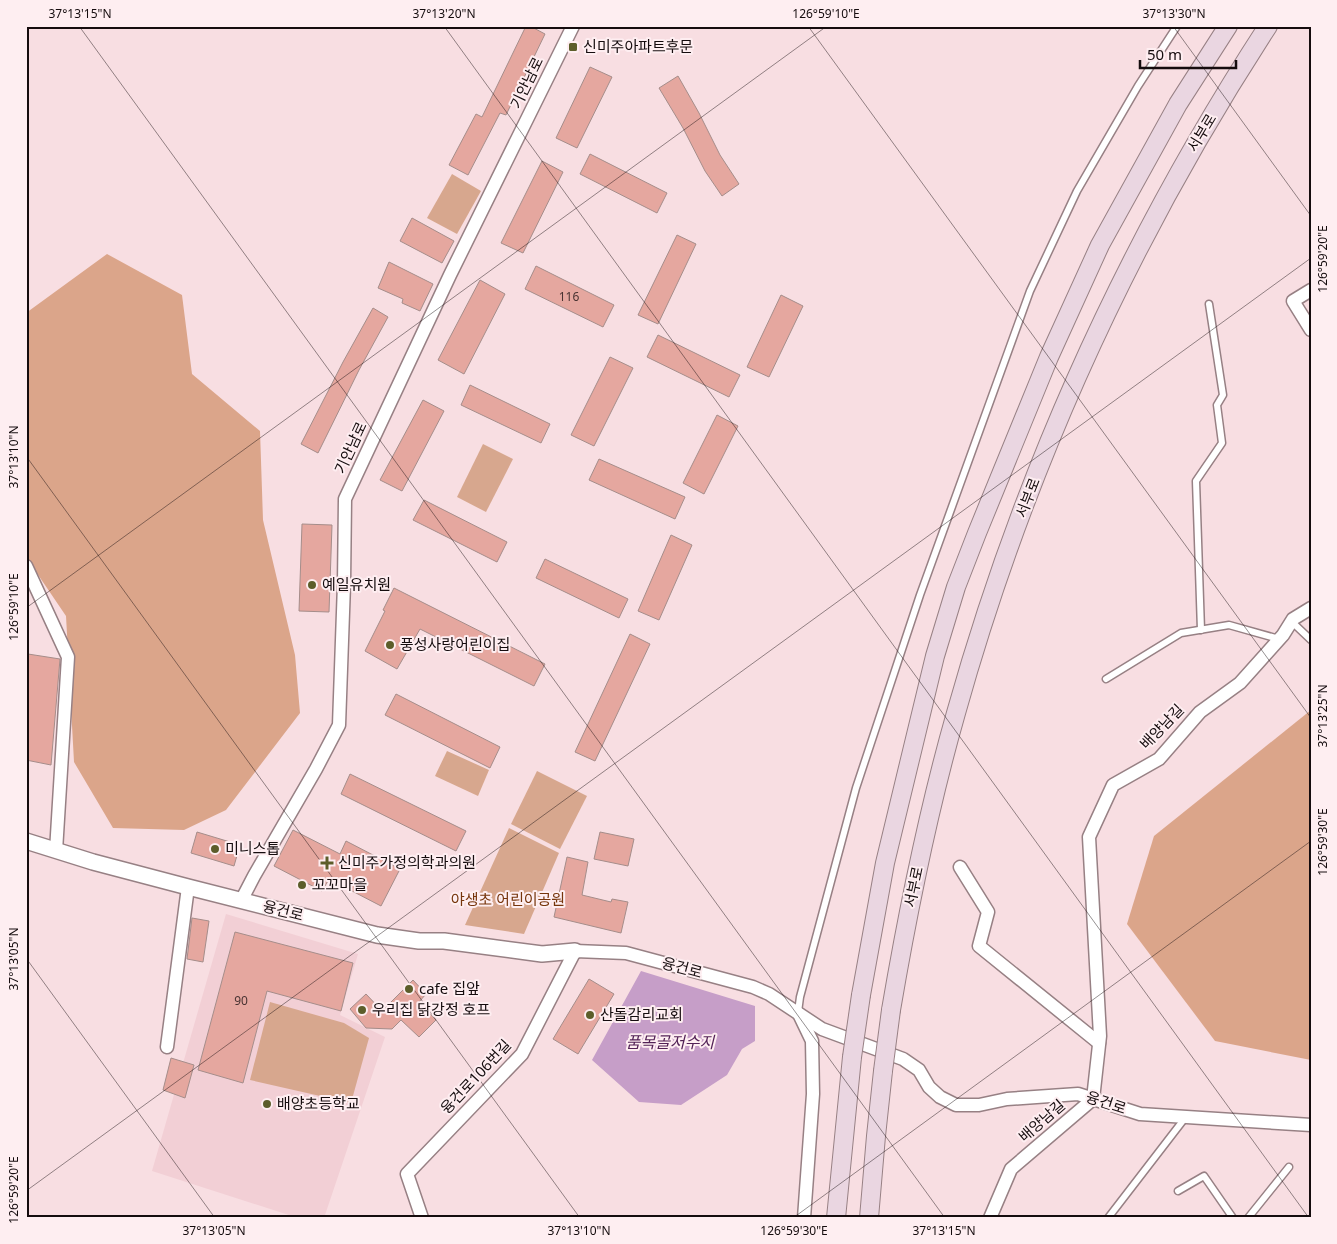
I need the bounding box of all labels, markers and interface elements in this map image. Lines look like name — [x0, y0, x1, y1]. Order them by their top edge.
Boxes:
text: 37°13'15"N — [48, 5, 112, 22]
text: 37°13'20"N — [412, 5, 476, 22]
text: 126°59'10"E — [792, 5, 860, 22]
text: 37°13'30"N — [1142, 5, 1206, 22]
place label: 신미주아파트후문 — [583, 36, 693, 56]
scale bar — [1140, 38, 1236, 70]
marker: 신미주아파트후문 — [567, 41, 579, 53]
text: 50 m — [1147, 44, 1182, 64]
street label: 기안남로 — [505, 53, 547, 112]
street label: 서부로 — [1182, 110, 1220, 155]
text: 126°59'20"E — [1314, 225, 1331, 293]
house number: 116 — [559, 288, 579, 305]
street label: 기안남로 — [329, 418, 371, 477]
text: 37°13'10"N — [5, 425, 22, 489]
street label: 서부로 — [1010, 475, 1044, 521]
text: 126°59'10"E — [5, 573, 22, 641]
place label: 예일유치원 — [322, 574, 391, 594]
marker: 예일유치원 — [306, 579, 318, 591]
place label: 풍성사랑어린이집 — [400, 634, 510, 654]
marker: 풍성사랑어린이집 — [384, 639, 396, 651]
text: 37°13'25"N — [1314, 684, 1331, 748]
street label: 배양남길 — [1135, 700, 1188, 753]
text: 126°59'30"E — [1314, 808, 1331, 876]
place label: 미니스톱 — [225, 838, 280, 858]
marker: 미니스톱 — [209, 843, 221, 855]
place label: 신미주가정의학과의원 — [338, 852, 476, 872]
marker: 신미주가정의학과의원 — [320, 856, 334, 870]
street label: 서부로 — [899, 864, 927, 909]
place label: 꼬꼬마을 — [312, 874, 367, 894]
marker: 꼬꼬마을 — [296, 879, 308, 891]
park label: 야생초 어린이공원 — [451, 889, 565, 909]
street label: 융건로 — [261, 895, 306, 925]
text: 37°13'05"N — [5, 927, 22, 991]
street label: 융건로 — [660, 952, 705, 982]
place label: cafe 집앞 — [419, 978, 480, 998]
marker: cafe 집앞 — [403, 983, 415, 995]
house number: 90 — [234, 992, 248, 1009]
place label: 우리집 닭강정 호프 — [372, 999, 490, 1019]
marker: 우리집 닭강정 호프 — [356, 1004, 368, 1016]
place label: 산돌감리교회 — [600, 1004, 683, 1024]
marker: 산돌감리교회 — [584, 1009, 596, 1021]
water label: 품목골저수지 — [626, 1031, 715, 1053]
street label: 융건로106번길 — [436, 1035, 515, 1118]
street label: 융건로 — [1084, 1086, 1129, 1118]
place label: 배양초등학교 — [277, 1093, 360, 1113]
street label: 배양남길 — [1014, 1095, 1069, 1146]
marker: 배양초등학교 — [261, 1098, 273, 1110]
text: 126°59'20"E — [5, 1156, 22, 1224]
text: 37°13'05"N — [182, 1222, 246, 1239]
text: 37°13'10"N — [547, 1222, 611, 1239]
text: 126°59'30"E — [760, 1222, 828, 1239]
text: 37°13'15"N — [912, 1222, 976, 1239]

